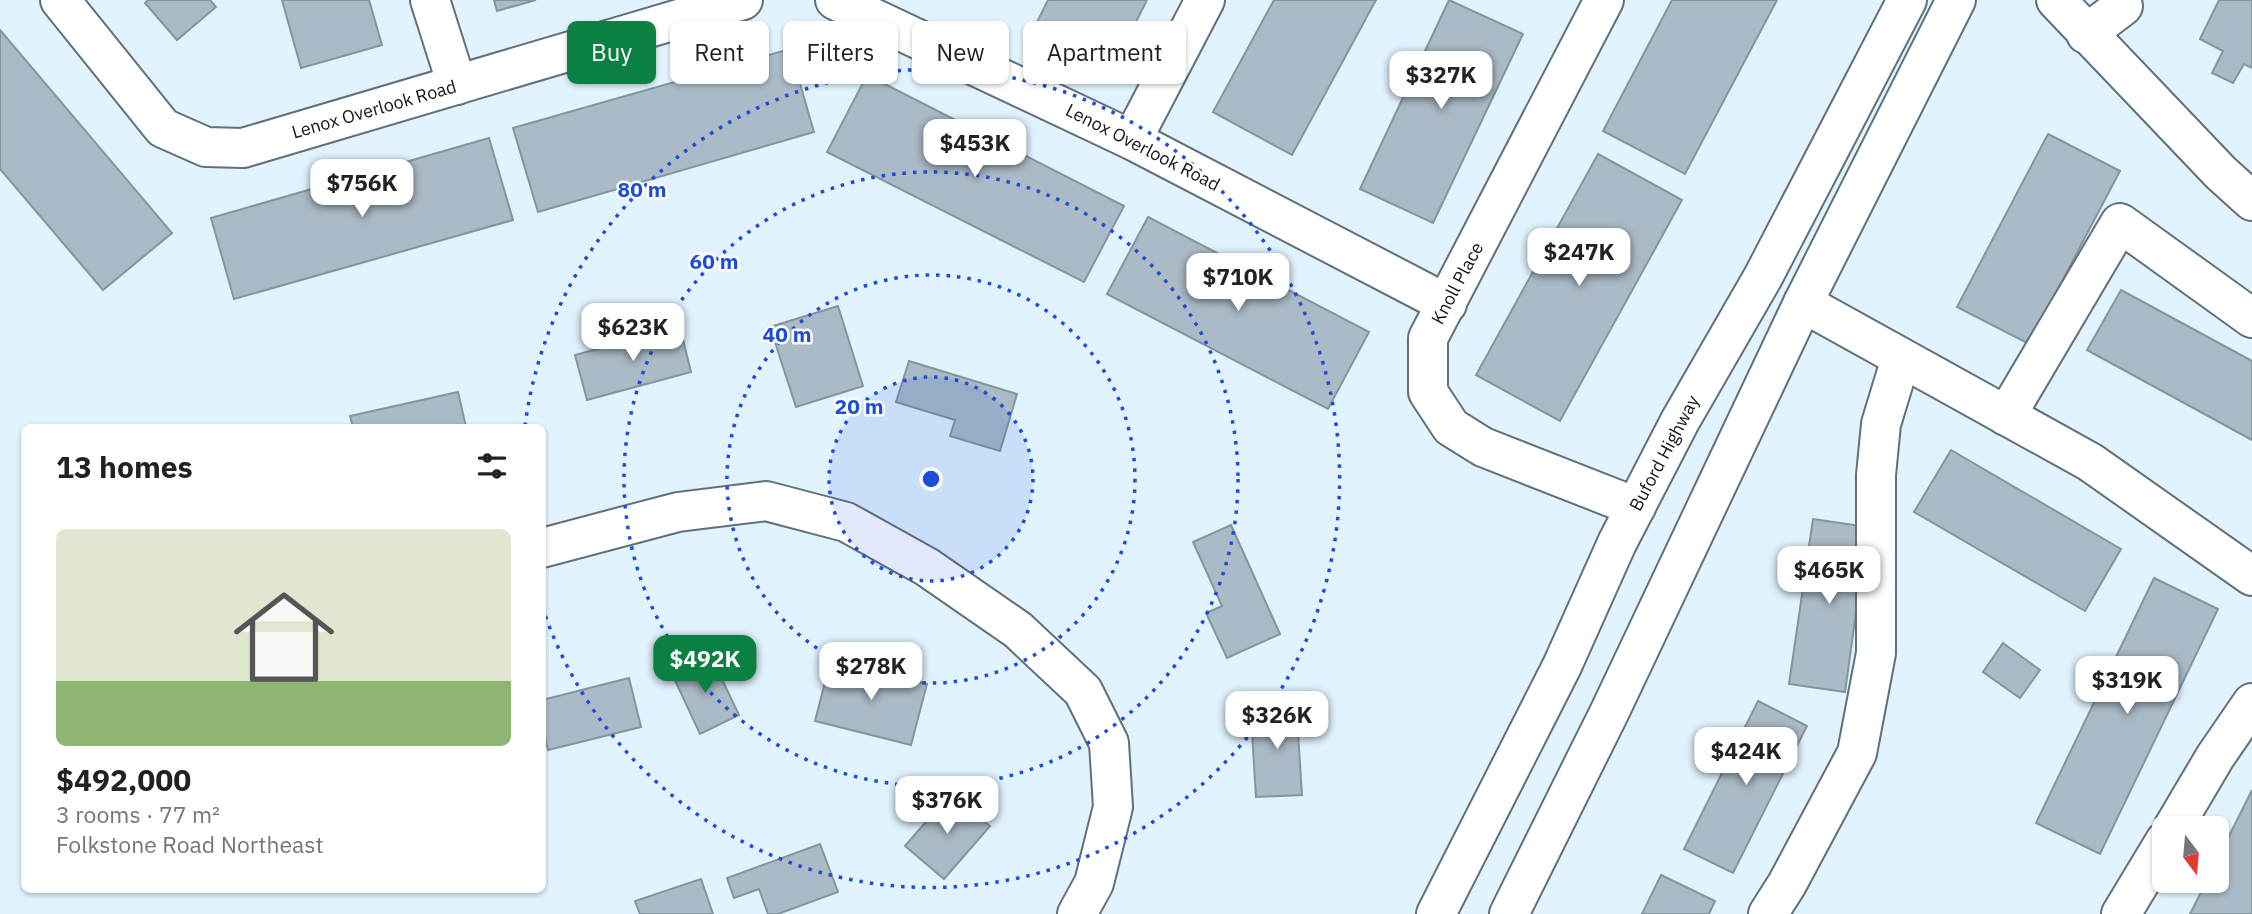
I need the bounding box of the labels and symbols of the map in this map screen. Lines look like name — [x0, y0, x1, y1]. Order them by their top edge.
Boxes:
pin: $327K — [1392, 52, 1490, 111]
street label: Lenox Overlook Road — [289, 74, 459, 144]
street label: Lenox Overlook Road — [1062, 98, 1224, 196]
pin: $453K — [926, 120, 1024, 179]
pin: $756K — [313, 160, 411, 219]
text: 80 m — [618, 175, 666, 203]
pin: $247K — [1530, 229, 1628, 288]
street label: Knoll Place — [1426, 238, 1488, 328]
text: 60 m — [690, 247, 738, 275]
pin: $710K — [1189, 254, 1287, 313]
pin: $623K — [584, 304, 682, 363]
text: 40 m — [763, 320, 811, 348]
street label: Buford Highway — [1624, 391, 1704, 515]
text: 20 m — [835, 392, 883, 420]
centre of rings — [919, 467, 943, 491]
pin: $465K — [1780, 546, 1878, 606]
pin: $492K — [656, 636, 754, 695]
pin: $278K — [822, 642, 920, 702]
pin: $319K — [2078, 656, 2176, 716]
pin: $326K — [1228, 692, 1326, 751]
pin: $424K — [1697, 728, 1795, 787]
pin: $376K — [898, 776, 996, 836]
north arrow — [2152, 816, 2230, 892]

